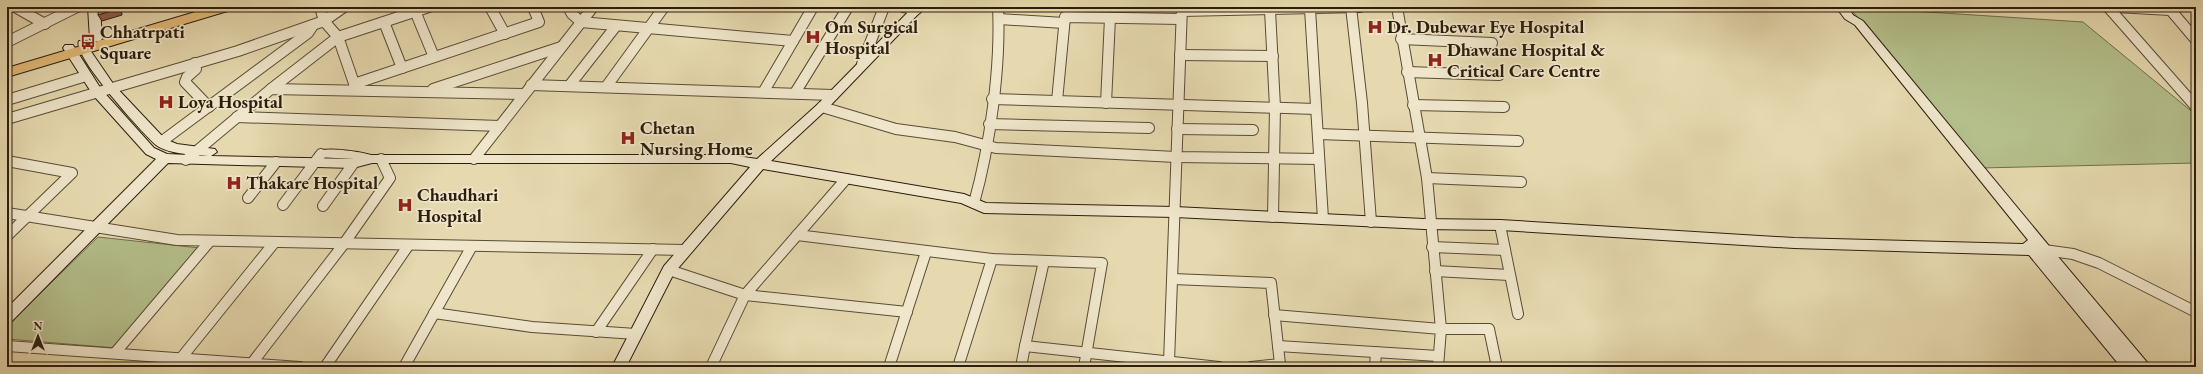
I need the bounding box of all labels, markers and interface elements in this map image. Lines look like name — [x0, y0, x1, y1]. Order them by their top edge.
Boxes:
place label: Om Surgical Hospital — [825, 15, 918, 59]
place label: Dr. Dubewar Eye Hospital — [1387, 15, 1584, 38]
hospital icon: Dr. Dubewar Eye Hospital — [1366, 18, 1384, 36]
place label: Chhatrpati Square — [100, 20, 185, 64]
hospital icon: Om Surgical Hospital — [804, 28, 822, 46]
bus stop icon: Chhatrpati Square — [79, 33, 97, 51]
place label: Dhawane Hospital & Critical Care Centre — [1447, 38, 1605, 82]
hospital icon: Dhawane Hospital & Critical Care Centre — [1426, 51, 1444, 69]
place label: Loya Hospital — [178, 90, 283, 113]
hospital icon: Loya Hospital — [157, 93, 175, 111]
place label: Chetan Nursing Home — [640, 116, 753, 160]
hospital icon: Chetan Nursing Home — [619, 129, 637, 147]
place label: Thakare Hospital — [246, 171, 378, 194]
hospital icon: Thakare Hospital — [225, 174, 243, 192]
place label: Chaudhari Hospital — [417, 183, 499, 227]
hospital icon: Chaudhari Hospital — [396, 196, 414, 214]
north arrow — [18, 316, 58, 356]
text: N — [34, 319, 43, 333]

